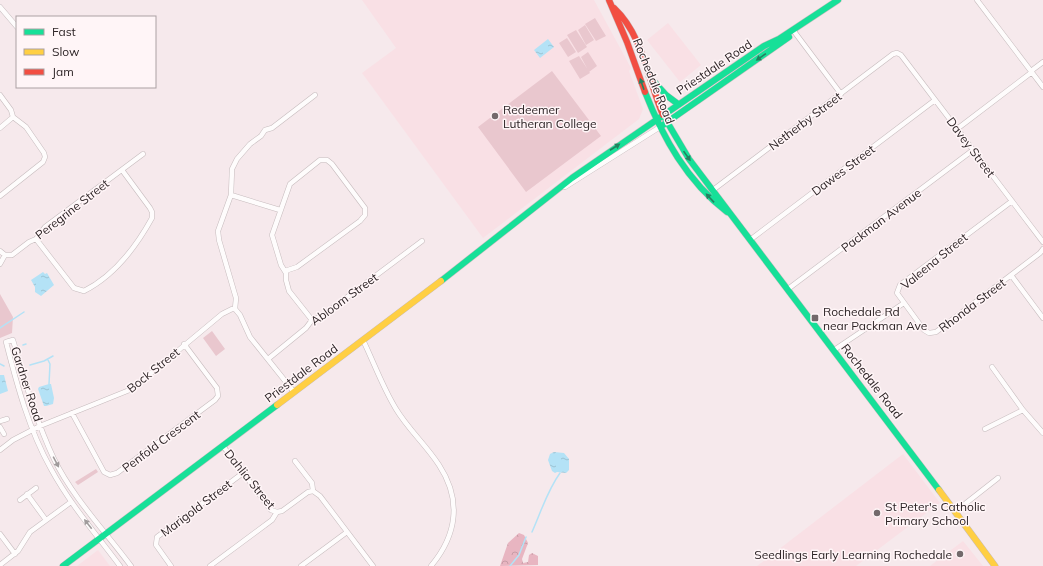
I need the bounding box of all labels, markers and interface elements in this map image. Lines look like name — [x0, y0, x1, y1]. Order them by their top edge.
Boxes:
legend — [16, 16, 156, 88]
text: Fast — [52, 24, 76, 39]
street label: Rochedale Road — [630, 36, 678, 126]
street label: Priestdale Road — [673, 36, 755, 98]
text: Slow — [52, 44, 80, 59]
one-way arrow — [756, 53, 767, 61]
text: Jam — [52, 64, 74, 79]
one-way arrow — [639, 77, 645, 89]
street label: Netherby Street — [766, 89, 844, 153]
place label: Redeemer Lutheran College — [503, 102, 596, 131]
marker: Redeemer Lutheran College — [490, 111, 500, 121]
street label: Davey Street — [943, 114, 999, 180]
street label: Dawes Street — [808, 141, 878, 199]
one-way arrow — [610, 143, 620, 151]
one-way arrow — [683, 151, 691, 161]
street label: Peregrine Street — [32, 176, 112, 242]
street label: Packman Avenue — [838, 185, 924, 255]
one-way arrow — [706, 193, 715, 203]
street label: Valeena Street — [898, 230, 970, 292]
street label: Abloom Street — [307, 270, 381, 328]
street label: Rhonda Street — [936, 275, 1008, 335]
place label: Rochedale Rd near Packman Ave — [823, 304, 927, 333]
marker: Rochedale Rd near Packman Ave — [810, 313, 820, 323]
street label: Priestdale Road — [261, 341, 341, 405]
street label: Rochedale Road — [838, 341, 906, 421]
street label: Bock Street — [124, 344, 182, 396]
street label: Gardner Road — [8, 345, 46, 423]
street label: Penfold Crescent — [119, 407, 203, 475]
street label: Dahlia Street — [221, 446, 279, 512]
one-way arrow — [53, 456, 59, 468]
street label: Marigold Street — [157, 476, 235, 540]
place label: St Peter's Catholic Primary School — [885, 499, 986, 528]
marker: St Peter's Catholic Primary School — [872, 508, 882, 518]
one-way arrow — [84, 519, 92, 529]
place label: Seedlings Early Learning Rochedale — [754, 547, 952, 562]
marker: Seedlings Early Learning Rochedale — [955, 549, 965, 559]

